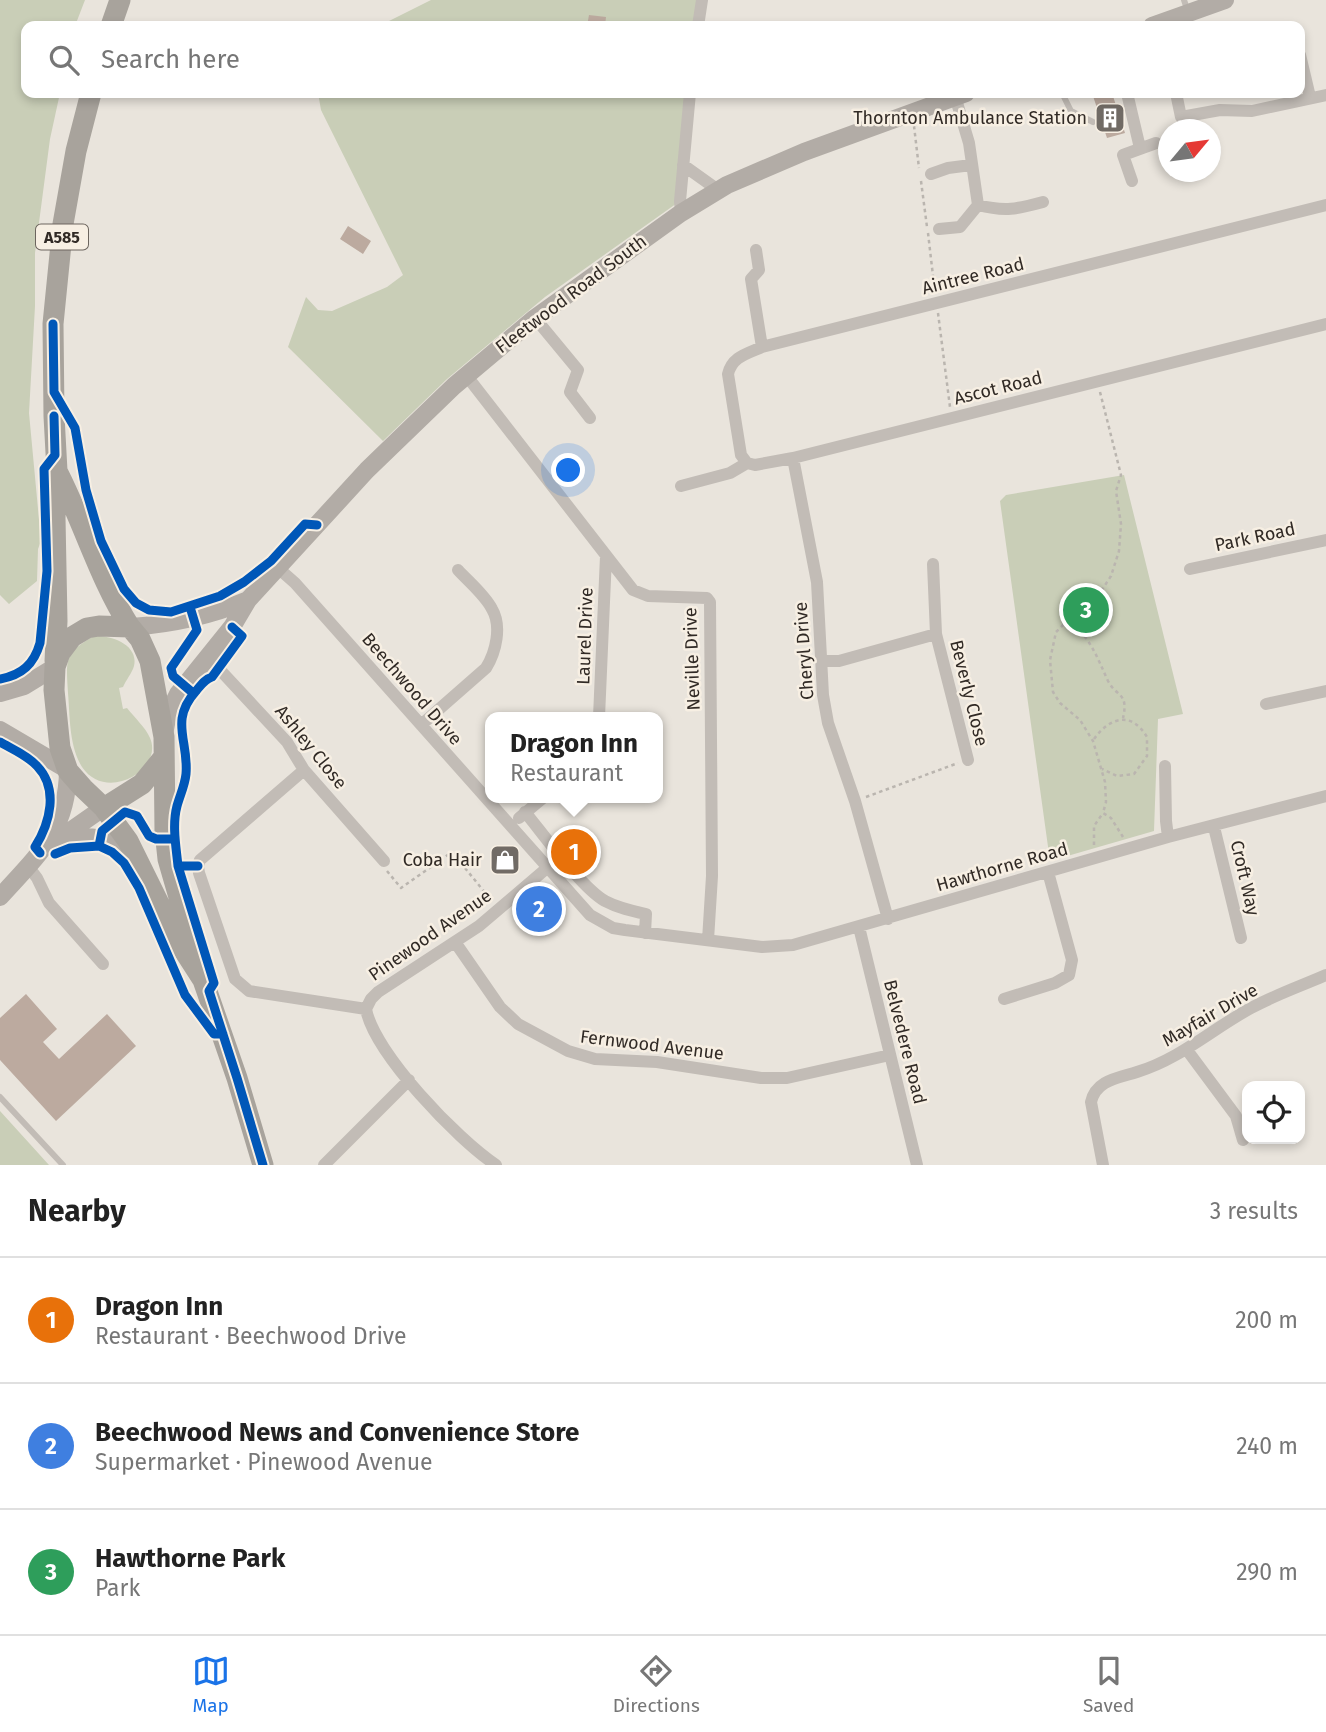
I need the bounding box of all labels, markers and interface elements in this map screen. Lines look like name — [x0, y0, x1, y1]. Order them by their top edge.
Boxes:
search box — [21, 21, 1305, 98]
icon: search — [45, 41, 83, 79]
text: Search here — [101, 44, 240, 75]
building icon: Thornton Ambulance Station — [1093, 101, 1127, 135]
place label: Thornton Ambulance Station — [853, 107, 1087, 129]
north arrow — [1158, 119, 1221, 182]
road number: A585 — [36, 224, 88, 249]
street label: Fleetwood Road South — [491, 230, 651, 358]
street label: Aintree Road — [920, 253, 1026, 299]
street label: Ascot Road — [952, 366, 1044, 410]
your location — [551, 453, 585, 487]
street label: Park Road — [1213, 518, 1297, 556]
pin: 3 — [1063, 584, 1109, 636]
street label: Laurel Drive — [572, 587, 598, 685]
street label: Cheryl Drive — [790, 601, 818, 701]
street label: Neville Drive — [679, 607, 705, 711]
street label: Beechwood Drive — [357, 628, 467, 750]
street label: Beverly Close — [945, 638, 993, 748]
street label: Ashley Close — [270, 701, 352, 793]
popup — [485, 712, 663, 803]
text: Dragon Inn — [510, 728, 638, 759]
text: Restaurant — [510, 759, 623, 787]
pin: 1 — [551, 826, 597, 878]
street label: Hawthorne Road — [934, 838, 1070, 896]
street label: Croft Way — [1226, 838, 1264, 918]
shop icon: Coba Hair — [488, 843, 522, 877]
place label: Coba Hair — [403, 849, 482, 871]
pin: 2 — [516, 883, 562, 935]
street label: Pinewood Avenue — [364, 884, 496, 986]
street label: Belvedere Road — [879, 977, 931, 1107]
street label: Mayfair Drive — [1158, 979, 1262, 1051]
street label: Fernwood Avenue — [579, 1025, 725, 1065]
map controls — [1242, 1081, 1305, 1144]
button: locate — [1242, 1081, 1305, 1144]
text: Nearby — [28, 1193, 126, 1229]
text: 3 results — [1210, 1197, 1298, 1225]
text: Dragon Inn — [95, 1291, 223, 1322]
text: 1 — [46, 1306, 56, 1334]
text: 200 m — [1235, 1306, 1298, 1334]
text: Restaurant · Beechwood Drive — [95, 1322, 407, 1350]
text: Beechwood News and Convenience Store — [95, 1417, 579, 1448]
text: 2 — [45, 1432, 57, 1460]
text: 240 m — [1236, 1432, 1298, 1460]
text: Supermarket · Pinewood Avenue — [95, 1448, 433, 1476]
text: Hawthorne Park — [95, 1543, 285, 1574]
text: 3 — [45, 1558, 57, 1586]
text: 290 m — [1236, 1558, 1298, 1586]
text: Park — [95, 1574, 140, 1602]
tab: Map — [192, 1652, 230, 1717]
tab: Directions — [613, 1652, 700, 1717]
tab: Saved — [1083, 1652, 1134, 1717]

